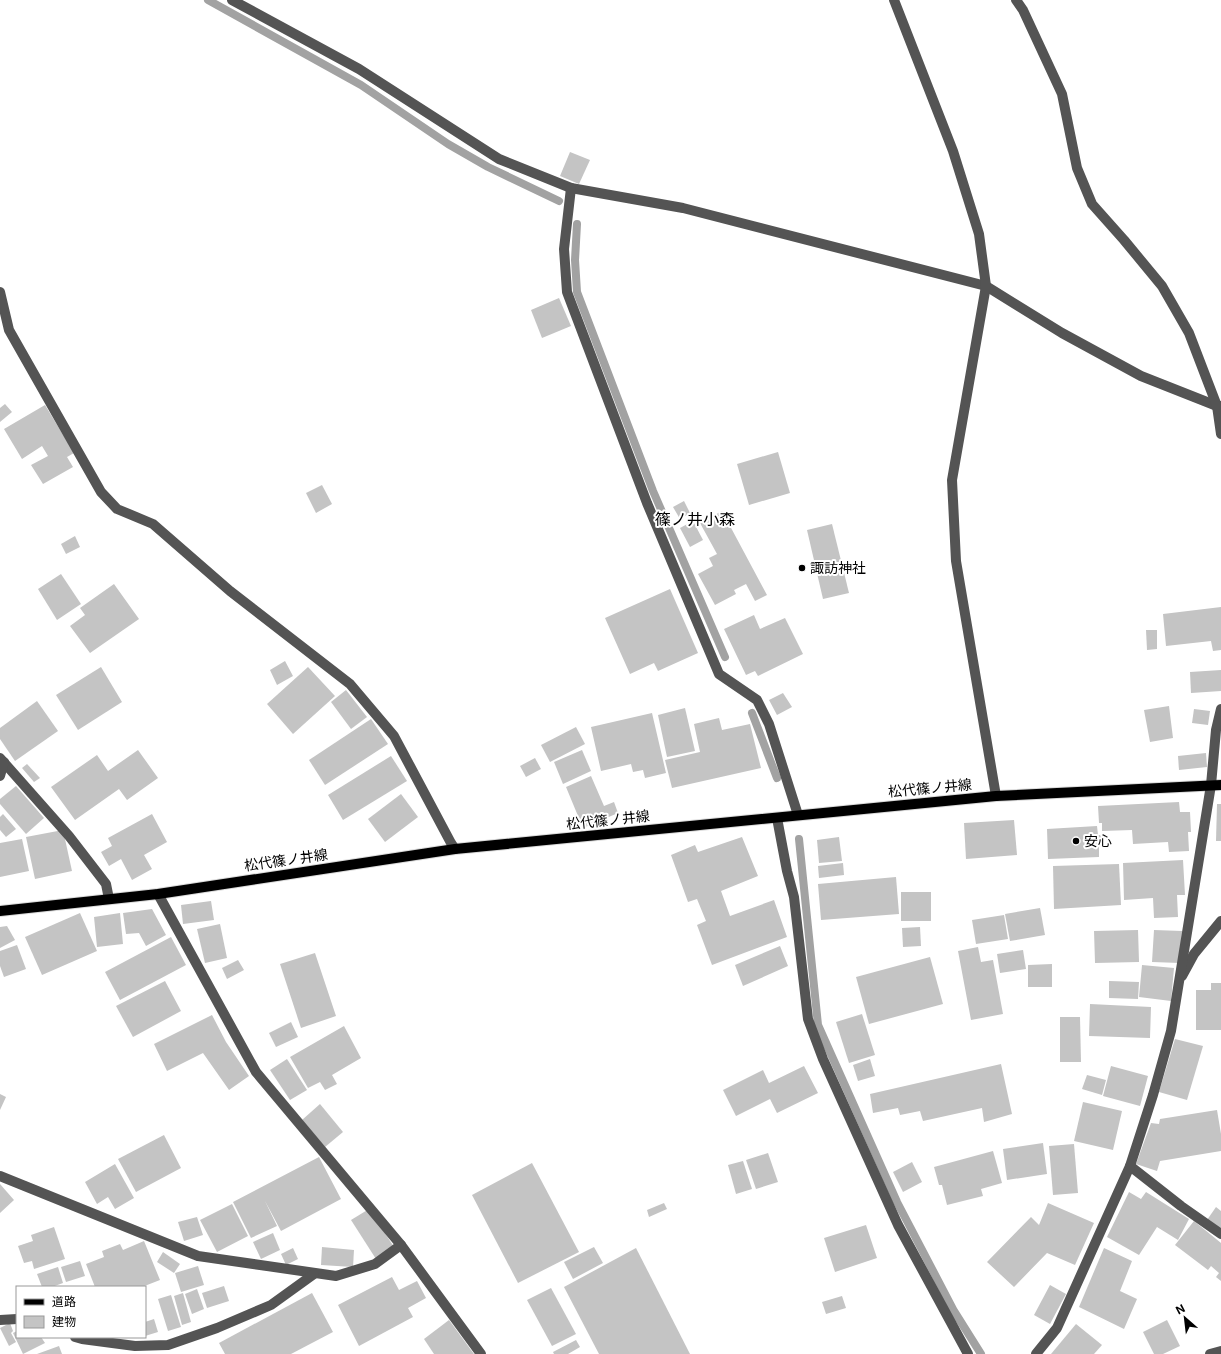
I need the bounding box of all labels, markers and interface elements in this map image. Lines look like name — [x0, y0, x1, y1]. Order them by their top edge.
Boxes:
district label: 篠ノ井小森 — [655, 509, 735, 529]
place label: 諏訪神社 — [810, 559, 866, 576]
marker: 諏訪神社 — [797, 563, 807, 573]
street label: 松代篠ノ井線 — [887, 775, 973, 800]
street label: 松代篠ノ井線 — [565, 807, 651, 832]
place label: 安心 — [1084, 832, 1112, 849]
marker: 安心 — [1071, 836, 1081, 846]
street label: 松代篠ノ井線 — [243, 845, 329, 874]
legend — [16, 1286, 146, 1338]
text: 道路 — [52, 1294, 76, 1309]
north arrow — [1165, 1298, 1205, 1338]
text: N — [1173, 1301, 1187, 1317]
text: 建物 — [52, 1314, 76, 1329]

